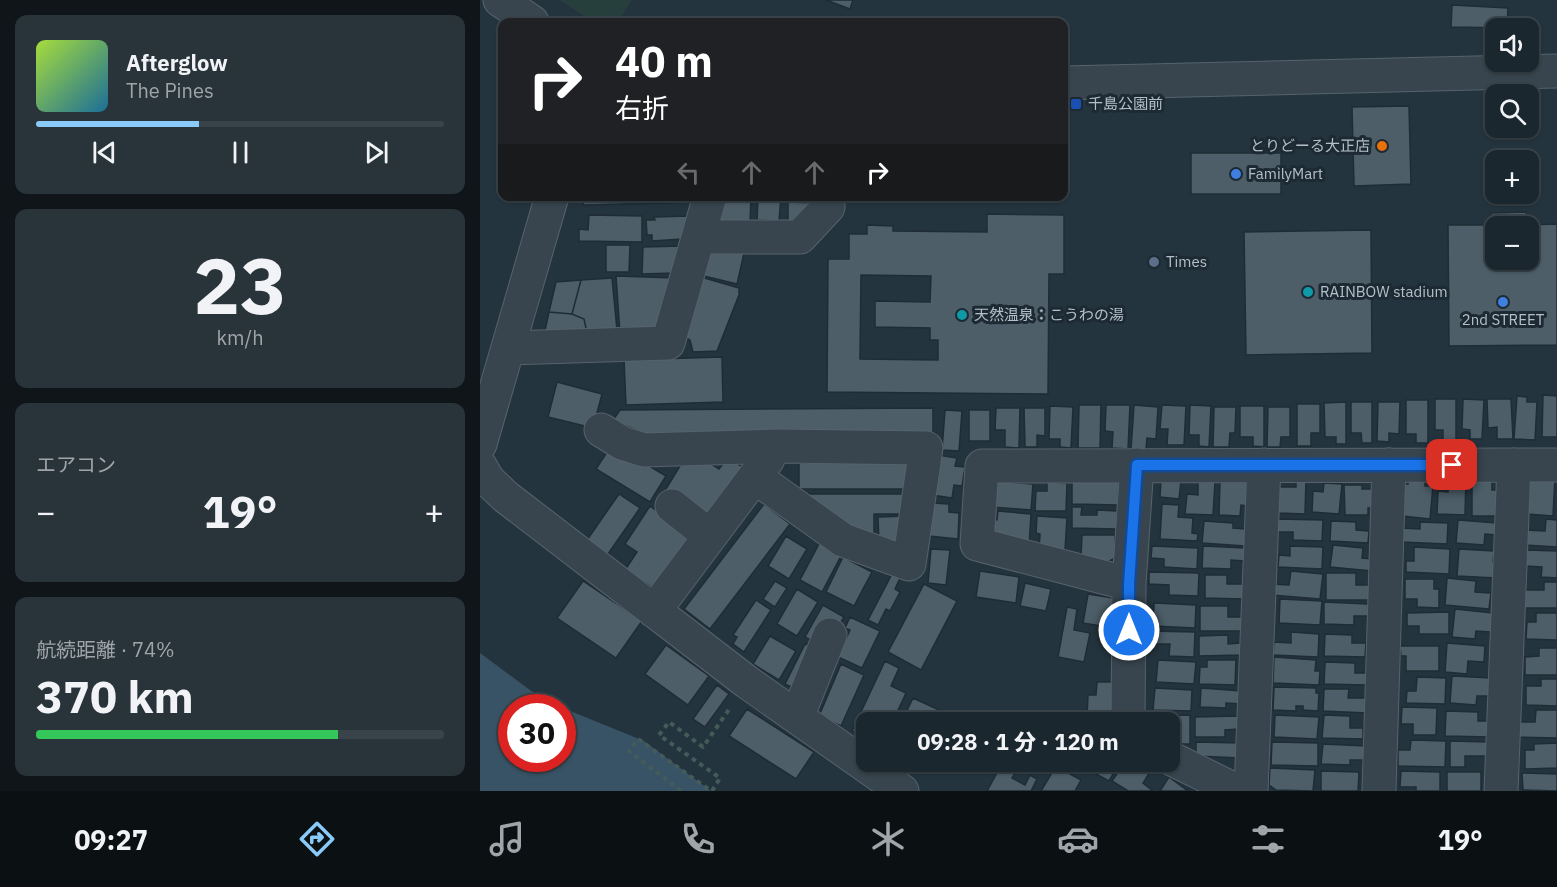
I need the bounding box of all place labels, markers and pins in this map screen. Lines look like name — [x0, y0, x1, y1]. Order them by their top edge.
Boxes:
place label: 千島公園前 — [1088, 94, 1163, 113]
marker: 千島公園前 — [1069, 97, 1083, 111]
place label: とりどーる大正店 — [1250, 136, 1370, 155]
marker: とりどーる大正店 — [1375, 139, 1389, 153]
place label: FamilyMart — [1248, 164, 1323, 183]
marker: FamilyMart — [1229, 167, 1243, 181]
place label: Times — [1166, 252, 1207, 271]
marker: Times — [1147, 255, 1161, 269]
place label: RAINBOW stadium — [1320, 282, 1448, 301]
marker: RAINBOW stadium — [1301, 285, 1315, 299]
marker: 2nd STREET — [1496, 295, 1510, 309]
place label: 天然温泉：こうわの湯 — [974, 305, 1124, 324]
marker: 天然温泉：こうわの湯 — [955, 308, 969, 322]
place label: 2nd STREET — [1462, 310, 1545, 329]
pin — [1426, 439, 1477, 490]

